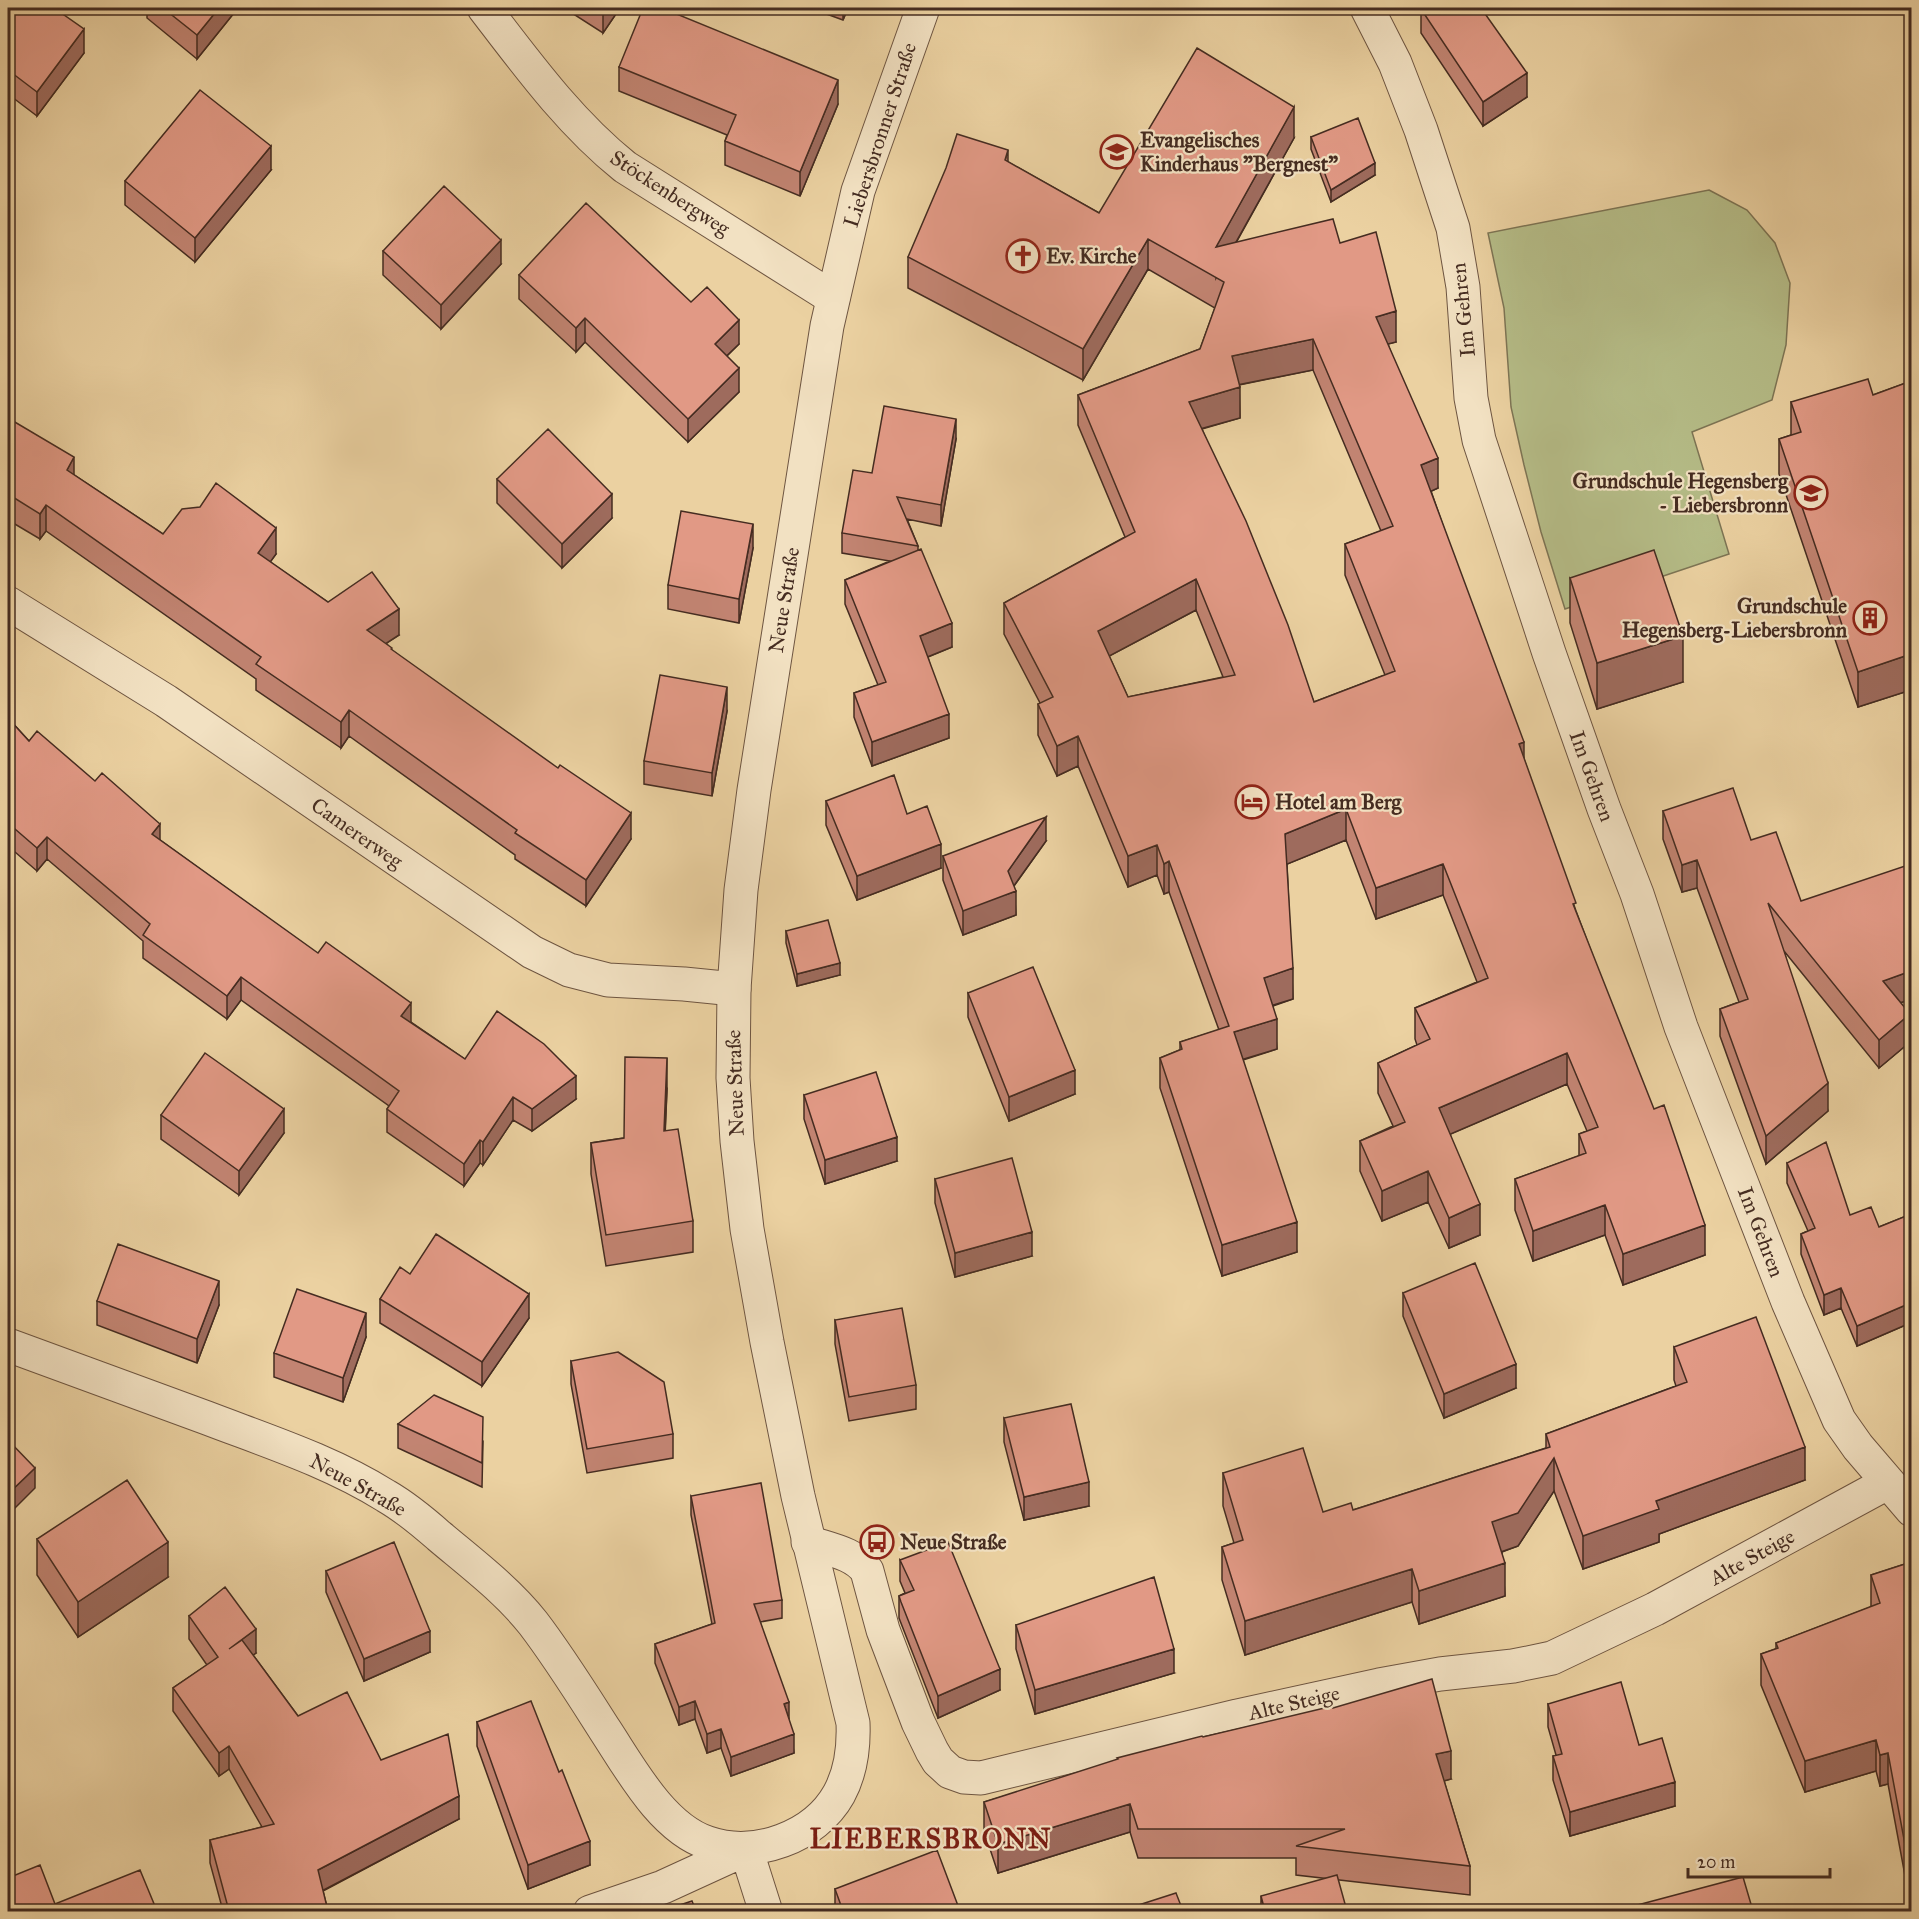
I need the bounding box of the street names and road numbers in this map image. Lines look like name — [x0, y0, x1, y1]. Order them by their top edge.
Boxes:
street label: Liebersbronner Straße — [838, 39, 922, 231]
street label: Stöckenbergweg — [605, 145, 735, 242]
street label: Im Gehren — [1445, 262, 1481, 358]
street label: Neue Straße — [763, 545, 805, 655]
street label: Im Gehren — [1564, 727, 1620, 825]
street label: Camererweg — [306, 792, 408, 874]
street label: Neue Straße — [720, 1029, 750, 1137]
street label: Im Gehren — [1732, 1183, 1790, 1281]
street label: Neue Straße — [305, 1448, 411, 1522]
street label: Alte Steige — [1704, 1523, 1799, 1591]
street label: Alte Steige — [1245, 1680, 1342, 1726]

